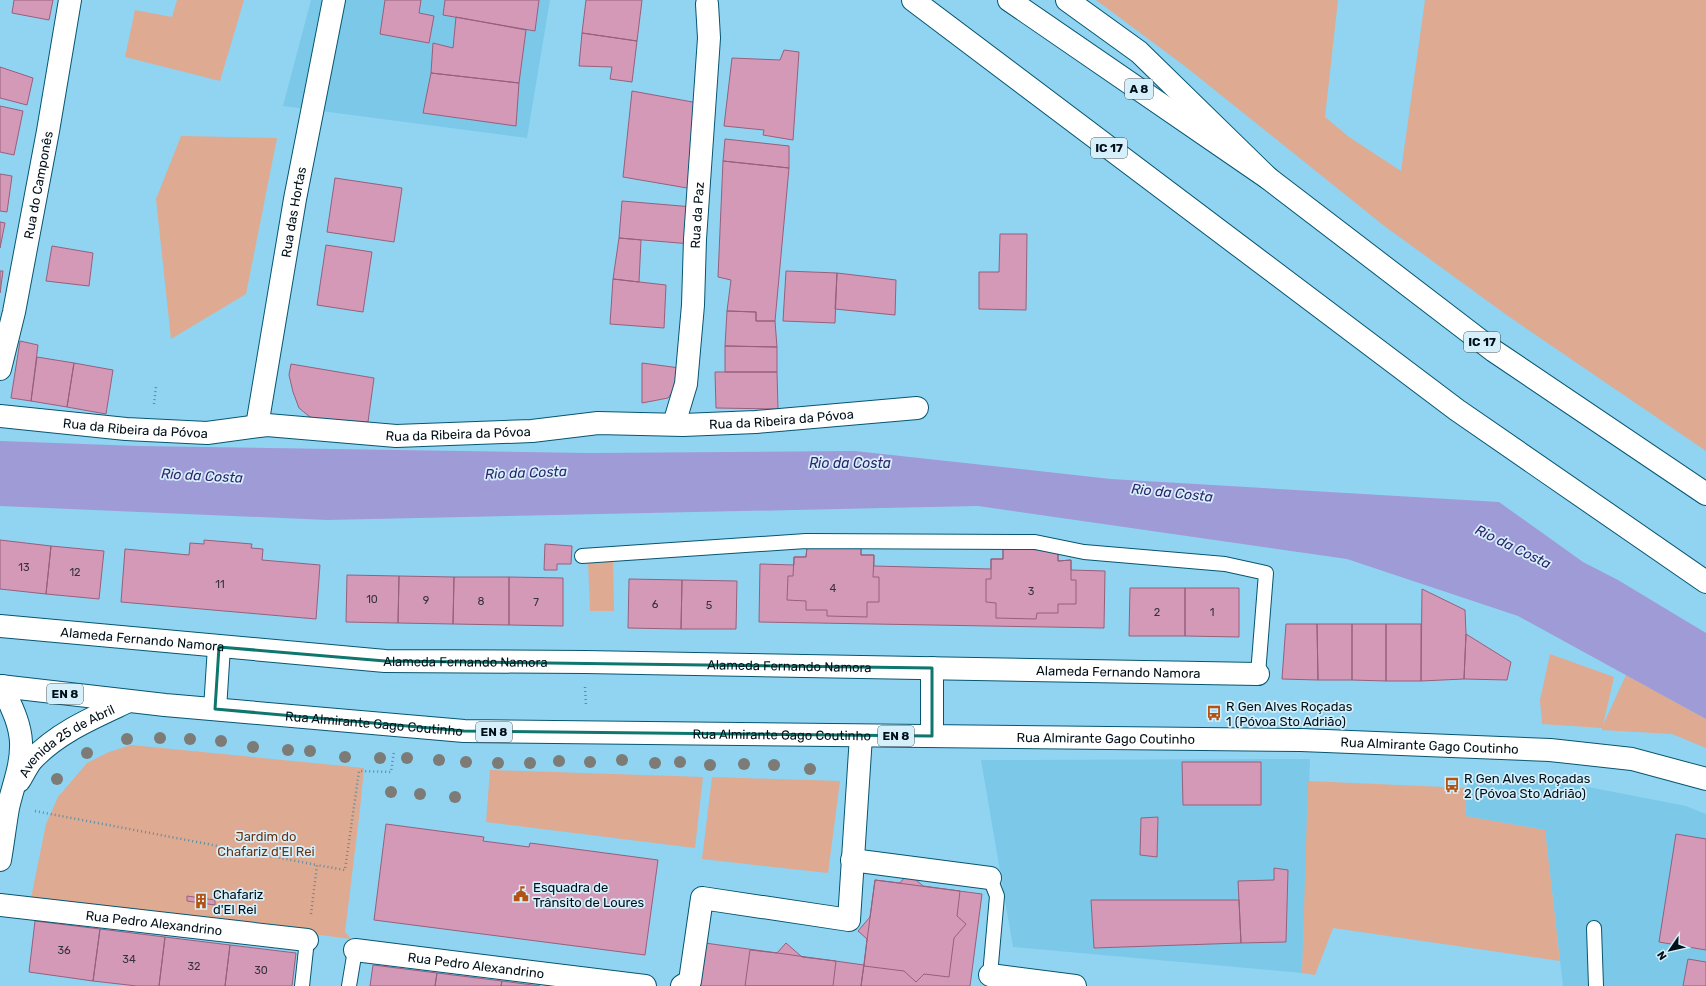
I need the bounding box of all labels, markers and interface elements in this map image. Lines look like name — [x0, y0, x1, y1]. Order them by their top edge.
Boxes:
road number: A 8 — [1125, 79, 1153, 99]
street label: Rua do Camponês — [20, 129, 55, 240]
road number: IC 17 — [1091, 138, 1127, 158]
street label: Rua das Hortas — [278, 165, 309, 259]
street label: Rua da Paz — [687, 181, 706, 249]
road number: IC 17 — [1464, 332, 1500, 352]
street label: Rua da Ribeira da Póvoa — [709, 406, 854, 431]
street label: Rua da Ribeira da Póvoa — [62, 415, 208, 441]
street label: Rua da Ribeira da Póvoa — [385, 424, 531, 444]
water label: Rio da Costa — [809, 455, 891, 472]
water label: Rio da Costa — [485, 463, 567, 483]
water label: Rio da Costa — [161, 465, 243, 487]
water label: Rio da Costa — [1130, 480, 1214, 506]
water label: Rio da Costa — [1472, 521, 1554, 573]
house number: 13 — [18, 561, 30, 574]
house number: 12 — [69, 566, 81, 579]
house number: 11 — [215, 578, 225, 591]
house number: 4 — [830, 582, 837, 595]
house number: 3 — [1028, 585, 1035, 598]
house number: 10 — [366, 593, 378, 606]
house number: 9 — [423, 594, 429, 607]
house number: 8 — [478, 595, 485, 608]
house number: 7 — [533, 596, 539, 609]
house number: 6 — [652, 598, 659, 611]
house number: 5 — [706, 599, 713, 612]
house number: 2 — [1154, 606, 1160, 619]
house number: 1 — [1210, 606, 1214, 619]
street label: Alameda Fernando Namora — [60, 624, 225, 654]
street label: Alameda Fernando Namora — [383, 653, 548, 669]
street label: Alameda Fernando Namora — [707, 657, 872, 675]
street label: Alameda Fernando Namora — [1036, 663, 1201, 680]
road number: EN 8 — [47, 684, 83, 704]
place label: R Gen Alves Roçadas 1 (Póvoa Sto Adrião) — [1226, 699, 1353, 729]
street label: Avenida 25 de Abril — [16, 701, 117, 780]
bus stop icon: R Gen Alves Roçadas 1 (Póvoa Sto Adrião) — [1205, 704, 1223, 722]
street label: Rua Almirante Gago Coutinho — [285, 708, 464, 738]
road number: EN 8 — [476, 722, 512, 742]
street label: Rua Almirante Gago Coutinho — [693, 726, 871, 743]
road number: EN 8 — [878, 726, 914, 746]
street label: Rua Almirante Gago Coutinho — [1016, 729, 1195, 747]
street label: Rua Almirante Gago Coutinho — [1340, 734, 1519, 756]
place label: R Gen Alves Roçadas 2 (Póvoa Sto Adrião) — [1464, 771, 1591, 801]
bus stop icon: R Gen Alves Roçadas 2 (Póvoa Sto Adrião) — [1443, 776, 1461, 794]
park label: Jardim do Chafariz d'El Rei — [217, 829, 315, 859]
place label: Esquadra de Trânsito de Loures — [533, 880, 645, 910]
public building icon: Esquadra de Trânsito de Loures — [512, 885, 530, 903]
place label: Chafariz d'El Rei — [213, 887, 264, 917]
building icon: Chafariz d'El Rei — [192, 892, 210, 910]
street label: Rua Pedro Alexandrino — [85, 907, 223, 938]
north arrow — [1650, 930, 1690, 970]
house number: 36 — [57, 944, 71, 957]
text: N — [1654, 948, 1670, 962]
street label: Rua Pedro Alexandrino — [407, 949, 545, 981]
house number: 34 — [122, 953, 136, 966]
house number: 32 — [187, 960, 201, 973]
house number: 30 — [254, 964, 268, 977]

